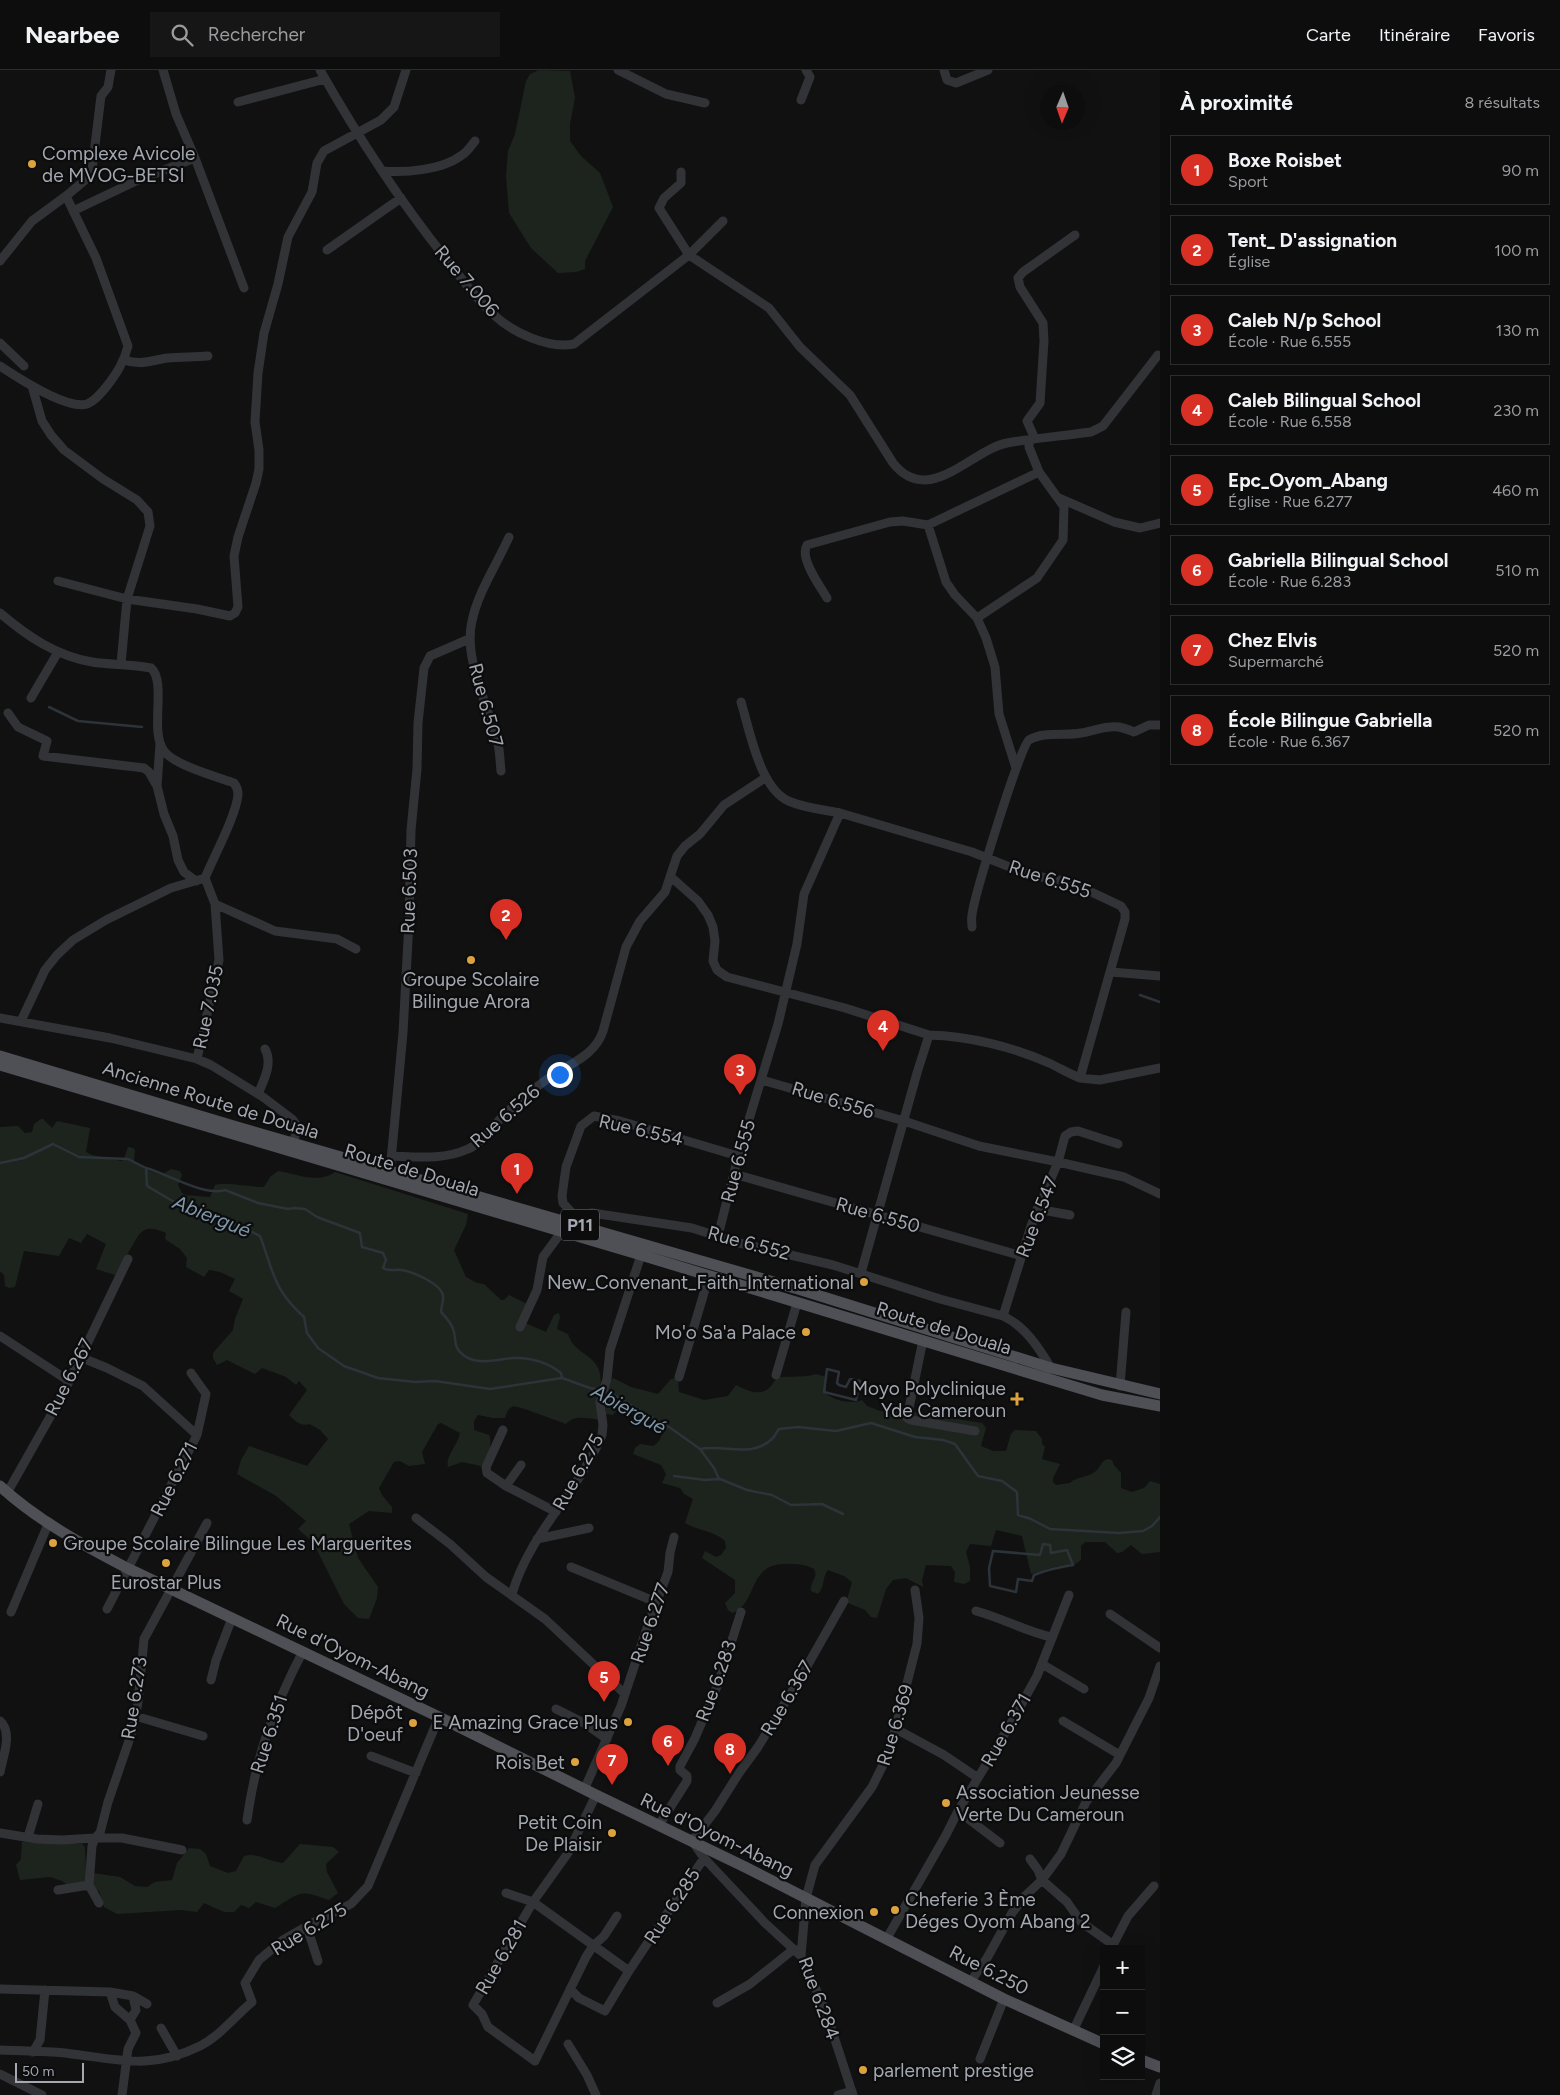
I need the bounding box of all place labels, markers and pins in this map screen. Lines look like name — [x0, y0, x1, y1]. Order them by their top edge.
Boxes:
place label: Complexe Avicole de MVOG-BETSI — [42, 142, 195, 187]
marker: Complexe Avicole de MVOG-BETSI — [26, 158, 38, 170]
pin: 2 — [490, 899, 522, 940]
marker: Groupe Scolaire Bilingue Arora — [465, 954, 477, 966]
place label: Groupe Scolaire Bilingue Arora — [403, 968, 539, 1013]
pin: 4 — [867, 1010, 899, 1051]
pin: 3 — [724, 1054, 756, 1095]
pin: 1 — [501, 1153, 533, 1194]
place label: New_Convenant_Faith_International — [547, 1271, 854, 1294]
marker: New_Convenant_Faith_International — [858, 1276, 870, 1288]
place label: Mo'o Sa'a Palace — [655, 1321, 796, 1344]
marker: Mo'o Sa'a Palace — [800, 1326, 812, 1338]
place label: Moyo Polyclinique Yde Cameroun — [852, 1377, 1006, 1422]
marker: Moyo Polyclinique Yde Cameroun — [1010, 1392, 1024, 1406]
place label: Groupe Scolaire Bilingue Les Marguerites — [63, 1532, 412, 1555]
marker: Groupe Scolaire Bilingue Les Marguerites — [47, 1537, 59, 1549]
marker: Eurostar Plus — [160, 1557, 172, 1569]
place label: Eurostar Plus — [111, 1571, 222, 1594]
pin: 5 — [588, 1661, 620, 1702]
place label: Dépôt D'oeuf — [347, 1701, 403, 1746]
place label: E Amazing Grace Plus — [433, 1711, 618, 1734]
marker: E Amazing Grace Plus — [622, 1716, 634, 1728]
marker: Dépôt D'oeuf — [407, 1717, 419, 1729]
pin: 6 — [652, 1725, 684, 1766]
pin: 8 — [714, 1733, 746, 1774]
pin: 7 — [596, 1744, 628, 1785]
place label: Rois Bet — [495, 1751, 565, 1774]
marker: Rois Bet — [569, 1756, 581, 1768]
place label: Association Jeunesse Verte Du Cameroun — [956, 1781, 1140, 1826]
marker: Association Jeunesse Verte Du Cameroun — [940, 1797, 952, 1809]
place label: Petit Coin De Plaisir — [518, 1811, 603, 1856]
marker: Petit Coin De Plaisir — [606, 1827, 618, 1839]
place label: Cheferie 3 Ème Déges Oyom Abang 2 — [905, 1888, 1091, 1933]
place label: Connexion — [773, 1901, 864, 1924]
marker: Cheferie 3 Ème Déges Oyom Abang 2 — [889, 1904, 901, 1916]
marker: Connexion — [868, 1906, 880, 1918]
place label: parlement prestige — [873, 2059, 1034, 2082]
marker: parlement prestige — [857, 2064, 869, 2076]

